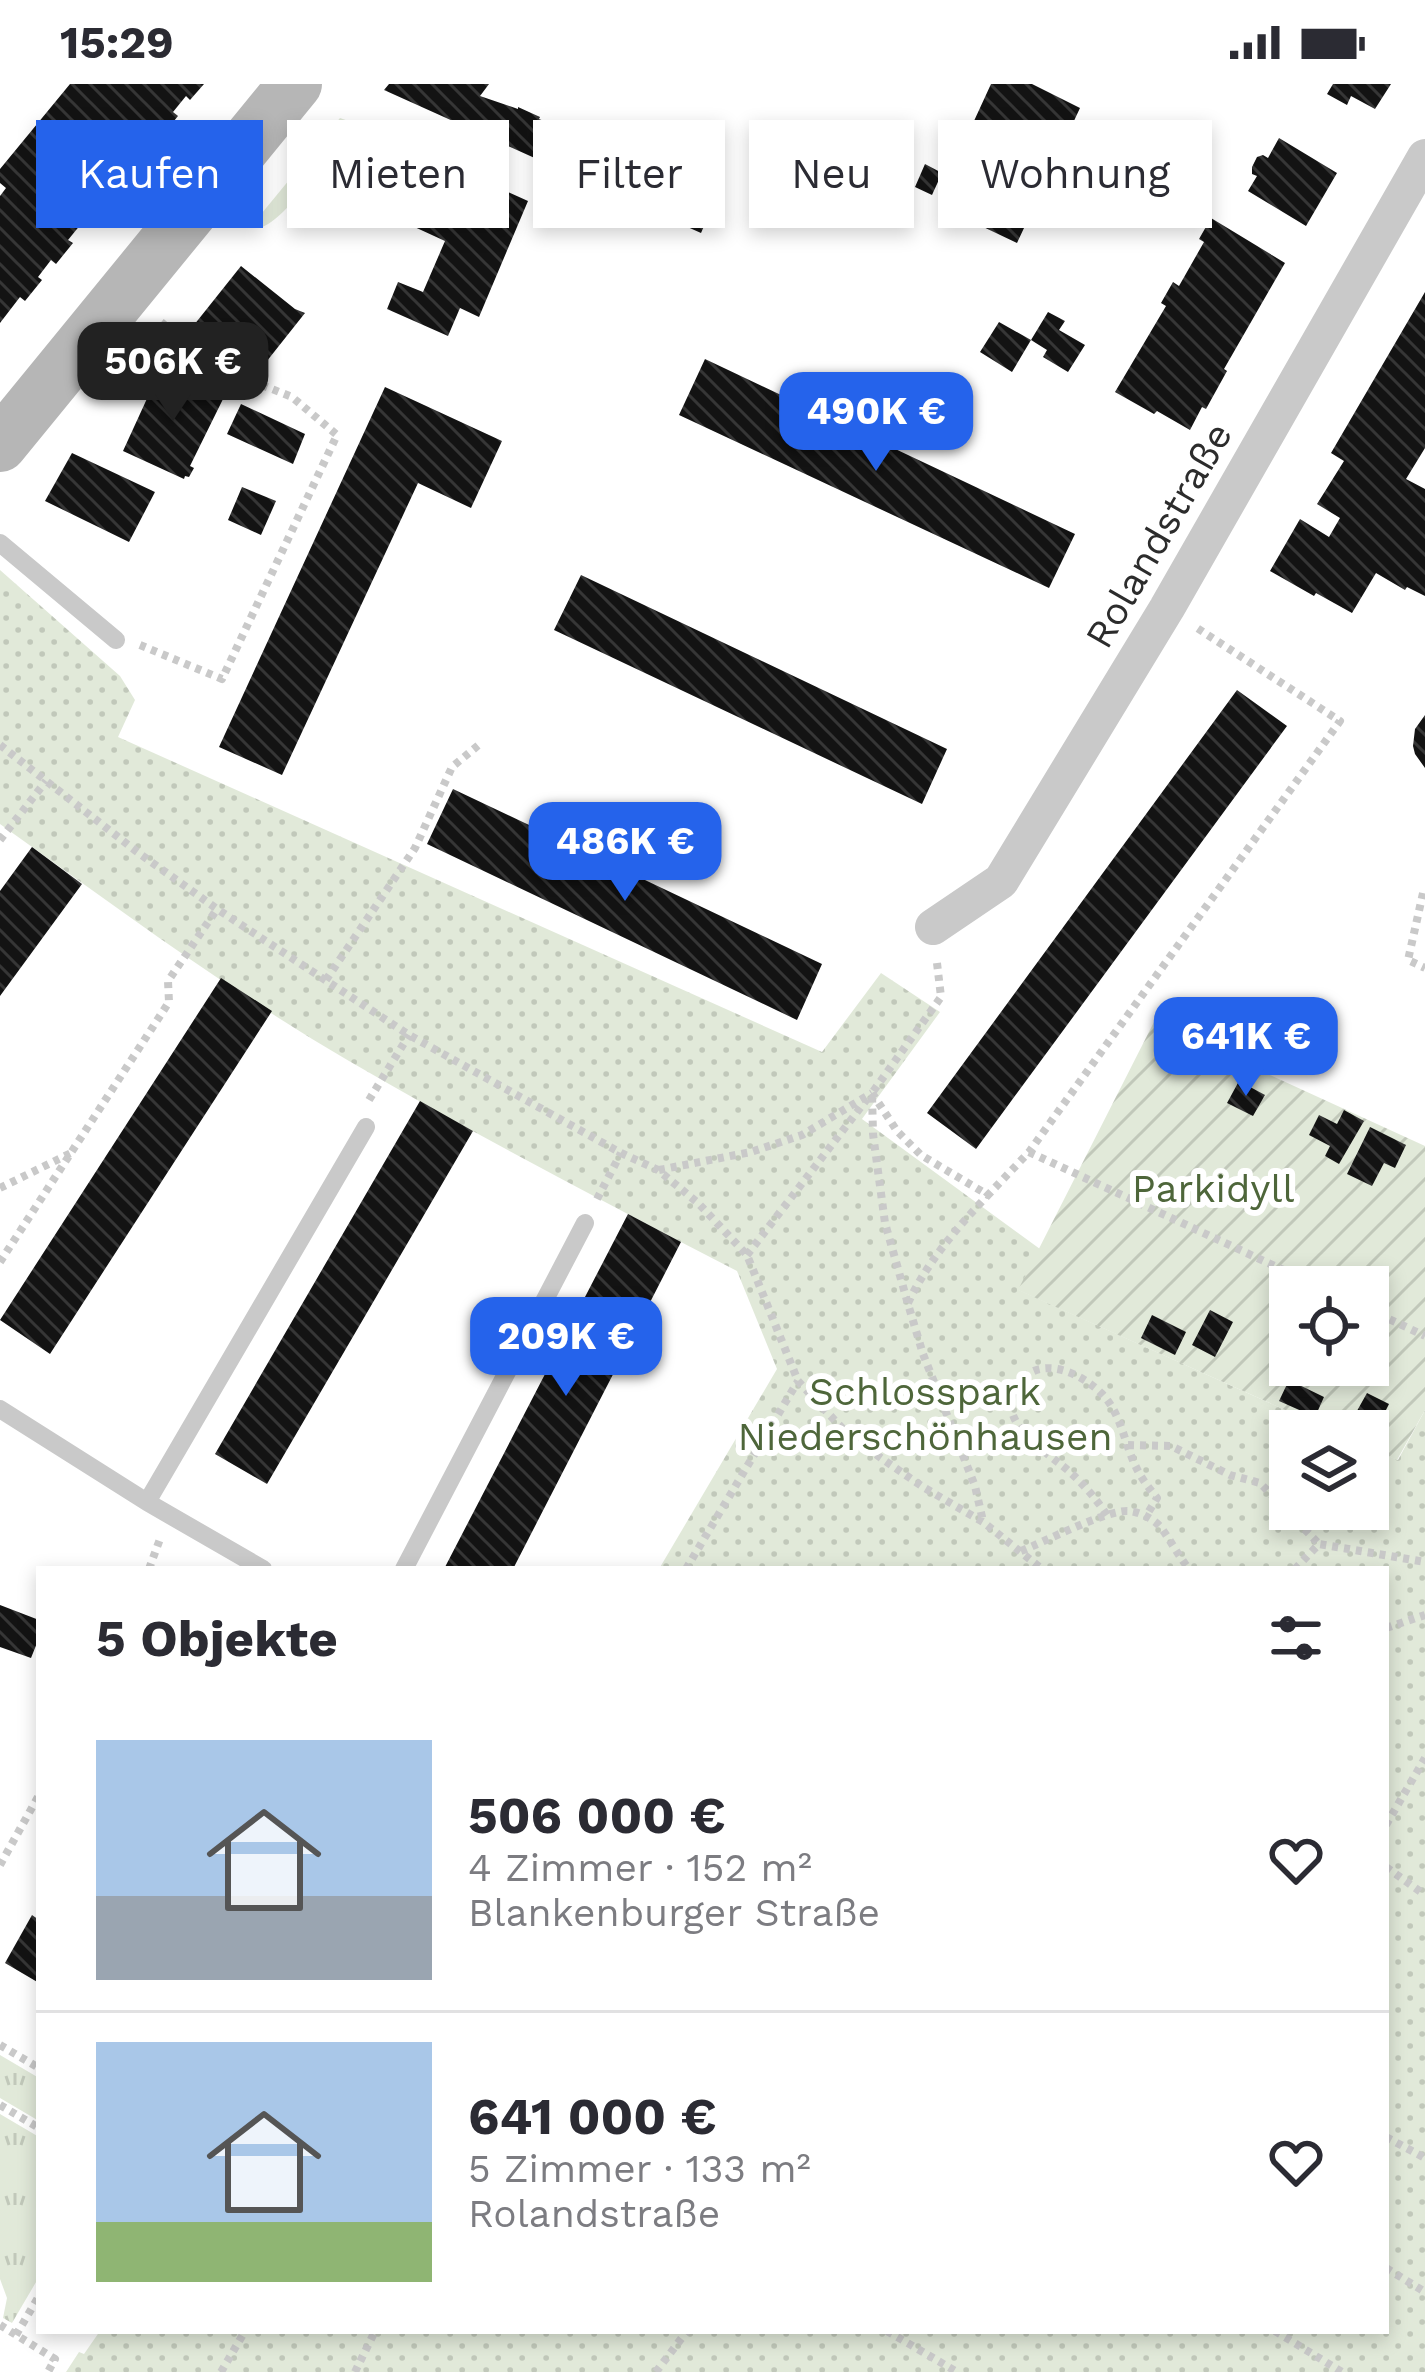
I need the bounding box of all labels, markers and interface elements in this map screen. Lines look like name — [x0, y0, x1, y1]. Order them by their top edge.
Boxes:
text: 15:29 — [60, 16, 174, 69]
chip: Kaufen — [36, 120, 263, 228]
chip: Mieten — [287, 120, 509, 228]
chip: Filter — [533, 120, 725, 228]
chip: Neu — [749, 120, 914, 228]
chip: Wohnung — [938, 120, 1212, 228]
pin: 506K € — [75, 322, 271, 424]
text: 506K € — [104, 338, 242, 383]
pin: 490K € — [778, 372, 974, 474]
text: 490K € — [806, 388, 946, 433]
street label: Rolandstraße — [1076, 415, 1241, 656]
pin: 486K € — [527, 802, 723, 904]
text: 486K € — [555, 818, 695, 863]
pin: 641K € — [1148, 997, 1344, 1099]
text: 641K € — [1181, 1013, 1311, 1058]
park label: Parkidyll — [1132, 1166, 1294, 1211]
map controls — [1269, 1266, 1389, 1530]
button: locate — [1269, 1266, 1389, 1386]
pin: 209K € — [468, 1297, 664, 1399]
text: 209K € — [497, 1313, 635, 1358]
park label: Schlosspark Niederschönhausen — [737, 1369, 1113, 1459]
button: layers — [1269, 1410, 1389, 1530]
icon: filters — [1263, 1605, 1329, 1671]
text: 5 Objekte — [96, 1609, 338, 1668]
text: 506 000 € — [468, 1786, 726, 1845]
icon: home — [192, 1788, 336, 1932]
icon: heart — [1263, 1827, 1329, 1893]
text: 4 Zimmer · 152 m² — [468, 1845, 812, 1890]
text: Blankenburger Straße — [468, 1890, 880, 1935]
text: 641 000 € — [468, 2087, 717, 2146]
icon: home — [192, 2090, 336, 2234]
icon: heart — [1263, 2129, 1329, 2195]
text: 5 Zimmer · 133 m² — [468, 2146, 811, 2191]
text: Rolandstraße — [468, 2191, 720, 2236]

